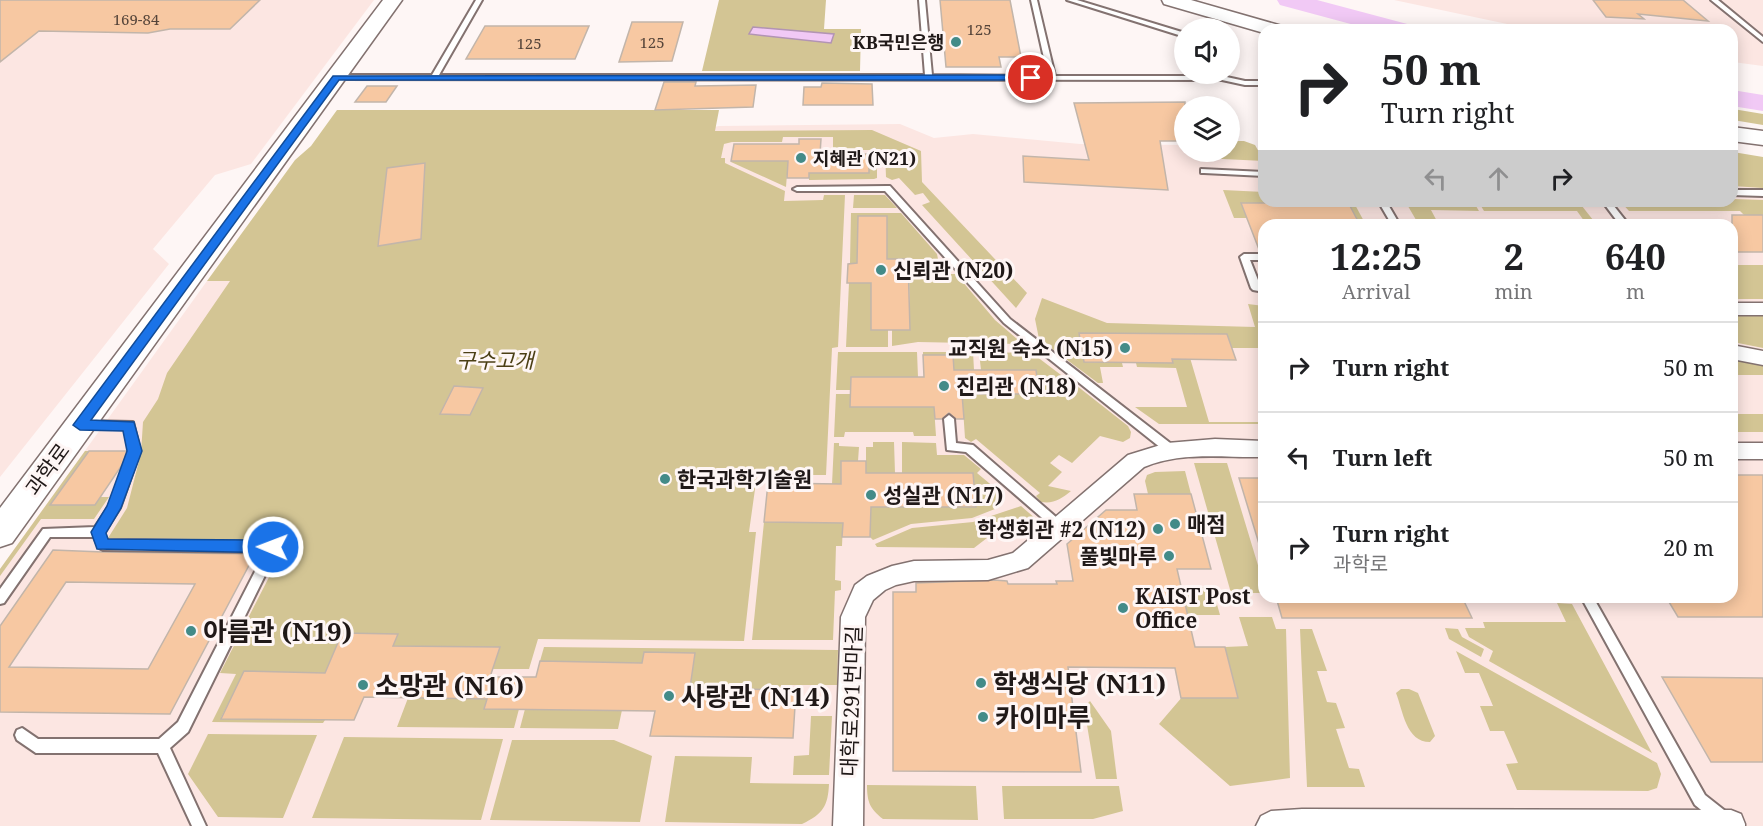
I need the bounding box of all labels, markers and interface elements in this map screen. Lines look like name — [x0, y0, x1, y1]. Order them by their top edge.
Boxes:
house number: 169-84 — [113, 9, 160, 29]
map controls — [1174, 18, 1240, 162]
button: sound — [1174, 18, 1240, 84]
house number: 125 — [966, 19, 992, 39]
place label: KB국민은행 — [852, 30, 944, 54]
house number: 125 — [639, 32, 665, 52]
house number: 125 — [516, 33, 542, 53]
marker: KB국민은행 — [949, 35, 963, 49]
text: 50 m — [1381, 40, 1481, 97]
icon: right — [1282, 48, 1360, 126]
pin — [1005, 52, 1056, 103]
icon: arrive — [1014, 61, 1047, 94]
text: Turn right — [1381, 94, 1514, 131]
button: layers — [1174, 96, 1240, 162]
place label: 지혜관 (N21) — [813, 146, 916, 170]
marker: 지혜관 (N21) — [794, 151, 808, 165]
icon: left — [1419, 162, 1452, 195]
icon: ahead — [1482, 162, 1515, 195]
icon: right — [1545, 162, 1578, 195]
text: 12:25 — [1330, 232, 1422, 281]
text: 2 — [1503, 232, 1524, 281]
text: 640 — [1605, 232, 1666, 281]
place label: 신뢰관 (N20) — [893, 256, 1014, 284]
marker: 신뢰관 (N20) — [874, 263, 888, 277]
text: Arrival — [1342, 278, 1410, 305]
text: min — [1495, 278, 1533, 305]
text: m — [1626, 278, 1645, 305]
place label: 교직원 숙소 (N15) — [948, 334, 1113, 362]
marker: 교직원 숙소 (N15) — [1118, 341, 1132, 355]
park label: 구수고개 — [456, 346, 536, 374]
icon: right — [1282, 351, 1315, 384]
text: Turn right — [1333, 352, 1449, 382]
text: 50 m — [1663, 352, 1714, 382]
place label: 진리관 (N18) — [956, 372, 1077, 400]
marker: 진리관 (N18) — [937, 379, 951, 393]
street label: 과학로 — [19, 437, 75, 501]
icon: left — [1282, 441, 1315, 474]
text: Turn left — [1333, 442, 1432, 472]
text: 50 m — [1663, 442, 1714, 472]
place label: 한국과학기술원 — [677, 465, 812, 493]
marker: 한국과학기술원 — [658, 472, 672, 486]
place label: 성실관 (N17) — [883, 481, 1004, 509]
marker: 성실관 (N17) — [864, 488, 878, 502]
place label: 매점 — [1187, 510, 1226, 538]
position arrow — [241, 515, 305, 579]
place label: 학생회관 #2 (N12) — [977, 515, 1146, 543]
marker: 매점 — [1168, 517, 1182, 531]
text: Turn right — [1333, 518, 1449, 548]
marker: 학생회관 #2 (N12) — [1151, 522, 1165, 536]
icon: right — [1282, 531, 1315, 564]
text: 20 m — [1663, 532, 1714, 562]
place label: 풀빛마루 — [1080, 542, 1157, 570]
marker: 풀빛마루 — [1162, 549, 1176, 563]
text: 과학로 — [1333, 550, 1388, 577]
place label: KAIST Post Office — [1135, 582, 1251, 634]
marker: KAIST Post Office — [1116, 601, 1130, 615]
place label: 아름관 (N19) — [203, 613, 352, 649]
marker: 아름관 (N19) — [184, 624, 198, 638]
street label: 대학로291번마길 — [834, 625, 868, 777]
place label: 학생식당 (N11) — [993, 665, 1166, 701]
place label: 소망관 (N16) — [375, 667, 524, 703]
marker: 학생식당 (N11) — [974, 676, 988, 690]
marker: 소망관 (N16) — [356, 678, 370, 692]
place label: 사랑관 (N14) — [681, 678, 830, 714]
marker: 사랑관 (N14) — [662, 689, 676, 703]
place label: 카이마루 — [995, 699, 1091, 735]
marker: 카이마루 — [976, 710, 990, 724]

